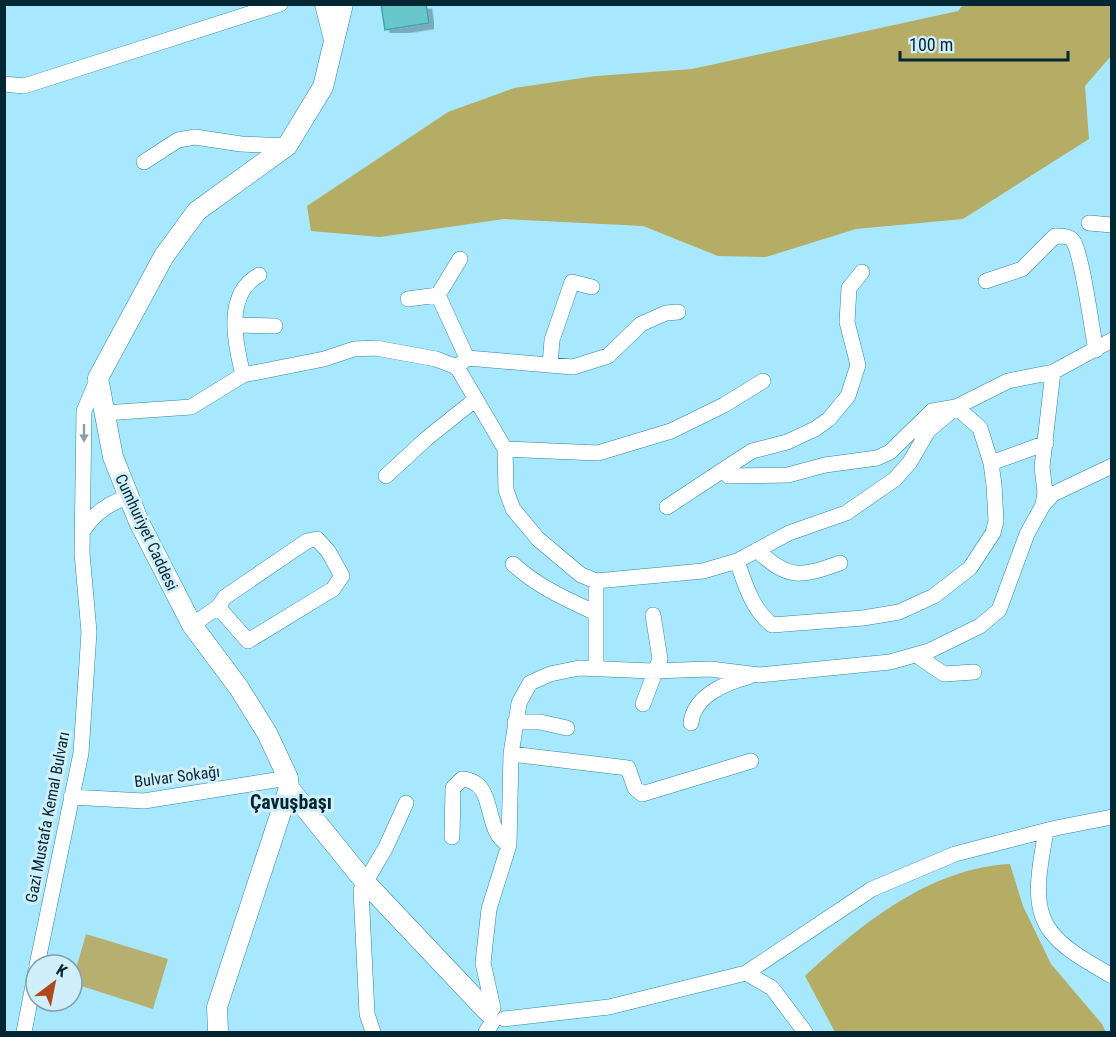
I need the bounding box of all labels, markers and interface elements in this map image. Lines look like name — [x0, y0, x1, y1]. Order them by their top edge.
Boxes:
scale bar — [900, 24, 1068, 62]
text: 100 m — [909, 34, 953, 55]
one-way arrow — [79, 424, 89, 443]
street label: Cumhuriyet Caddesi — [111, 471, 182, 594]
street label: Gazi Mustafa Kemal Bulvarı — [22, 730, 73, 904]
street label: Bulvar Sokağı — [133, 762, 221, 791]
district label: Çavuşbaşı — [250, 790, 332, 814]
north arrow — [24, 953, 84, 1013]
text: K — [53, 960, 71, 981]

